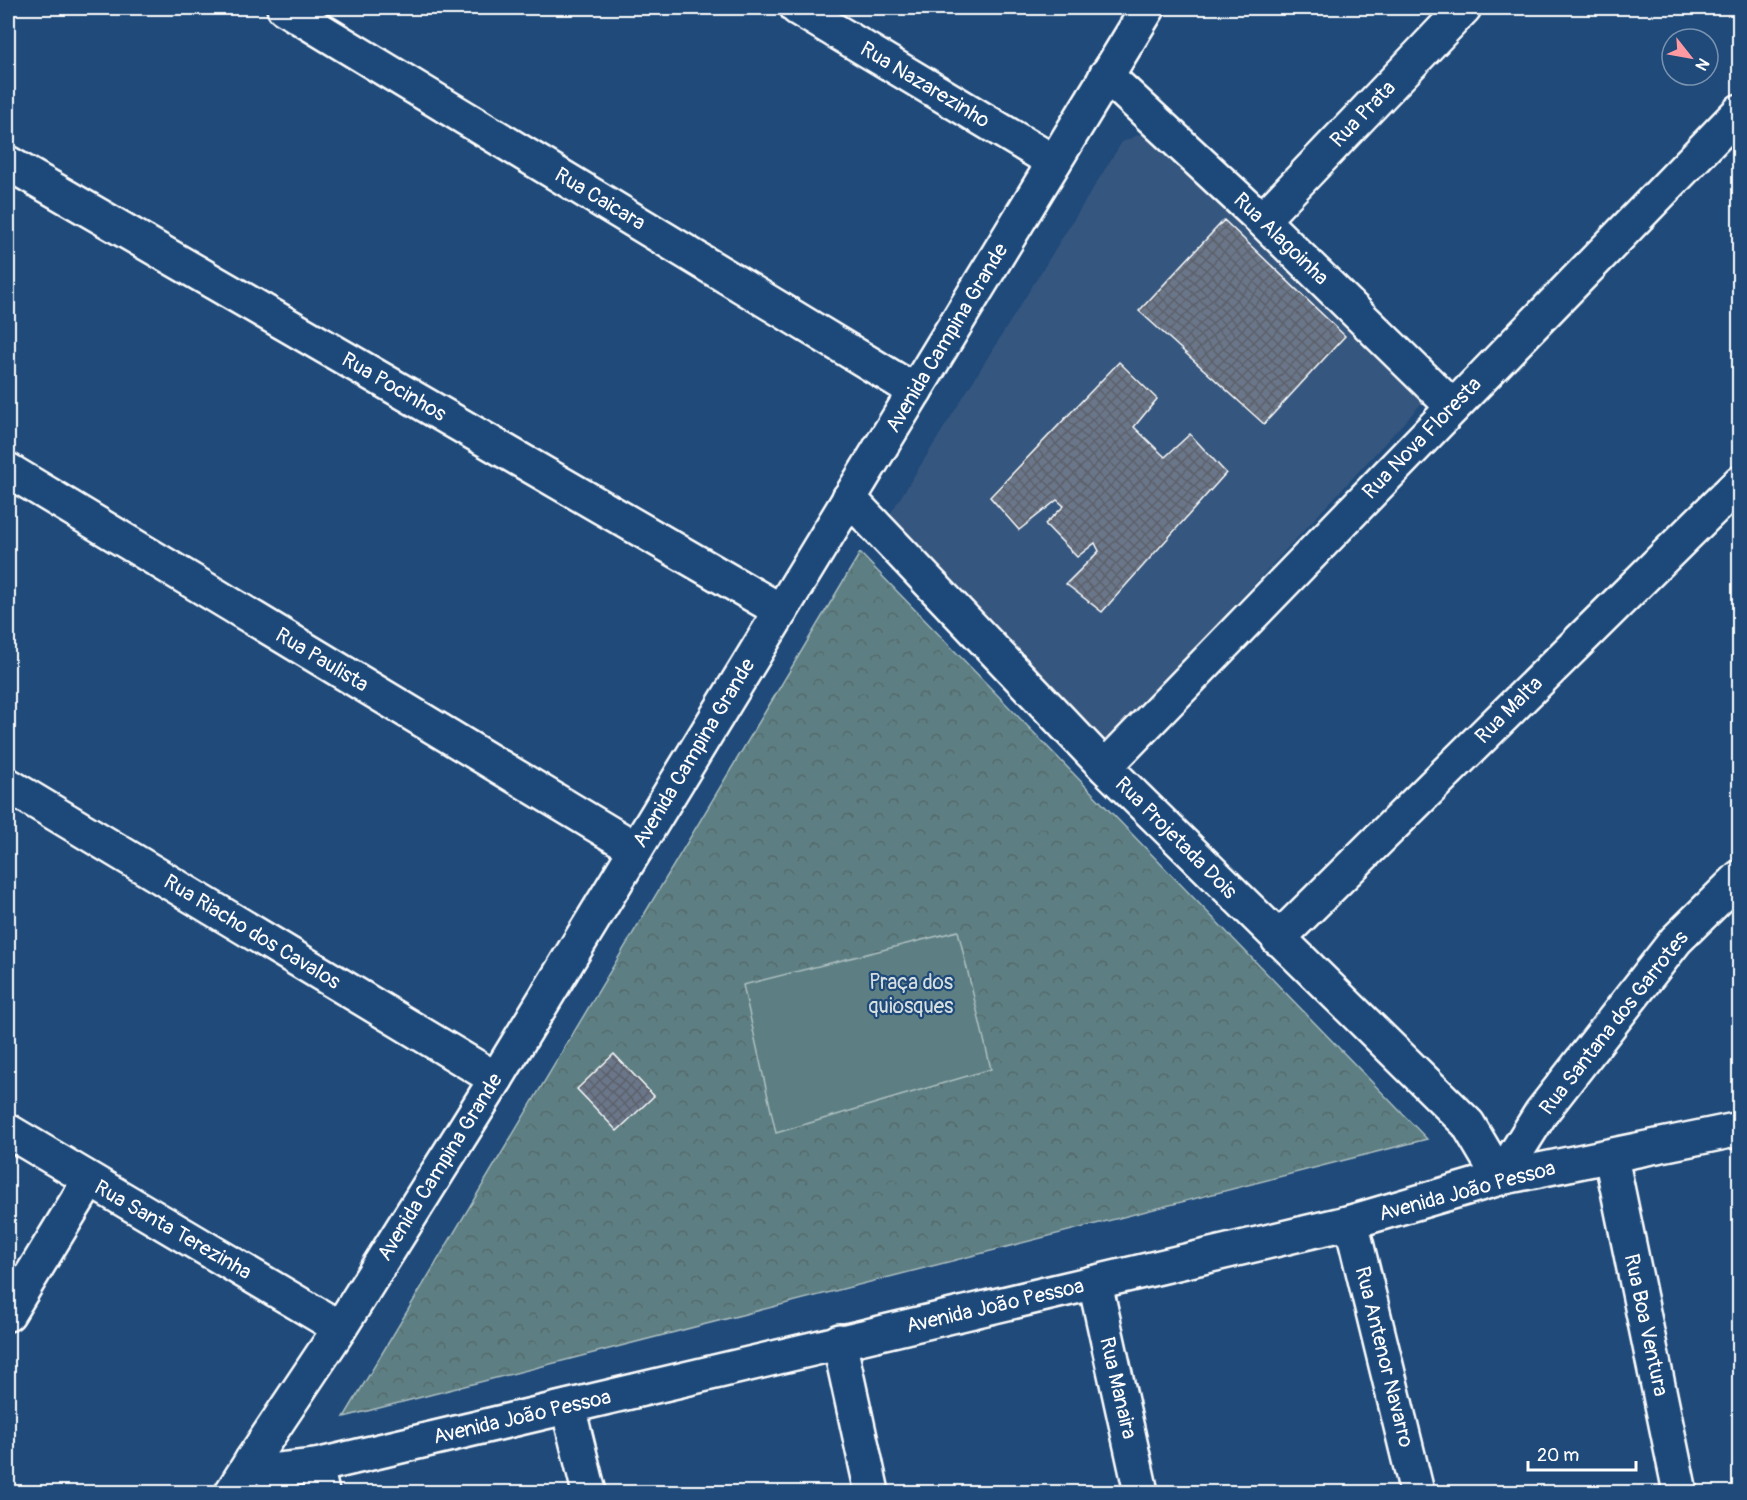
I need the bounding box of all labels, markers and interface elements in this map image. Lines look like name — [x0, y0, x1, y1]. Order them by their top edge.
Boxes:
north arrow — [1660, 27, 1720, 87]
street label: Rua Nazarezinho — [855, 36, 995, 134]
text: N — [1691, 54, 1713, 74]
street label: Rua Prata — [1324, 75, 1402, 153]
street label: Rua Caicara — [550, 161, 650, 237]
street label: Rua Alagoinha — [1228, 187, 1334, 291]
street label: Avenida Campina Grande — [880, 238, 1015, 438]
street label: Rua Pocinhos — [337, 346, 452, 428]
street label: Rua Nova Floresta — [1357, 371, 1487, 505]
street label: Rua Paulista — [270, 622, 374, 698]
street label: Avenida Campina Grande — [627, 653, 762, 853]
street label: Rua Malta — [1469, 670, 1549, 750]
street label: Rua Projetada Dois — [1109, 771, 1243, 905]
street label: Rua Riacho dos Cavalos — [159, 868, 346, 996]
street label: Rua Santana dos Garrotes — [1534, 925, 1695, 1121]
park label: Praça dos quiosques — [869, 969, 954, 1020]
street label: Avenida Campina Grande — [371, 1068, 509, 1266]
street label: Avenida João Pessoa — [1376, 1154, 1558, 1228]
street label: Rua Santa Terezinha — [90, 1174, 256, 1286]
street label: Rua Boa Ventura — [1618, 1251, 1674, 1399]
street label: Rua Antenor Navarro — [1348, 1264, 1420, 1450]
street label: Avenida João Pessoa — [903, 1272, 1087, 1340]
street label: Rua Manaira — [1093, 1334, 1143, 1442]
street label: Avenida João Pessoa — [430, 1383, 614, 1451]
scale bar — [1528, 1434, 1636, 1472]
text: 20 m — [1537, 1444, 1579, 1467]

